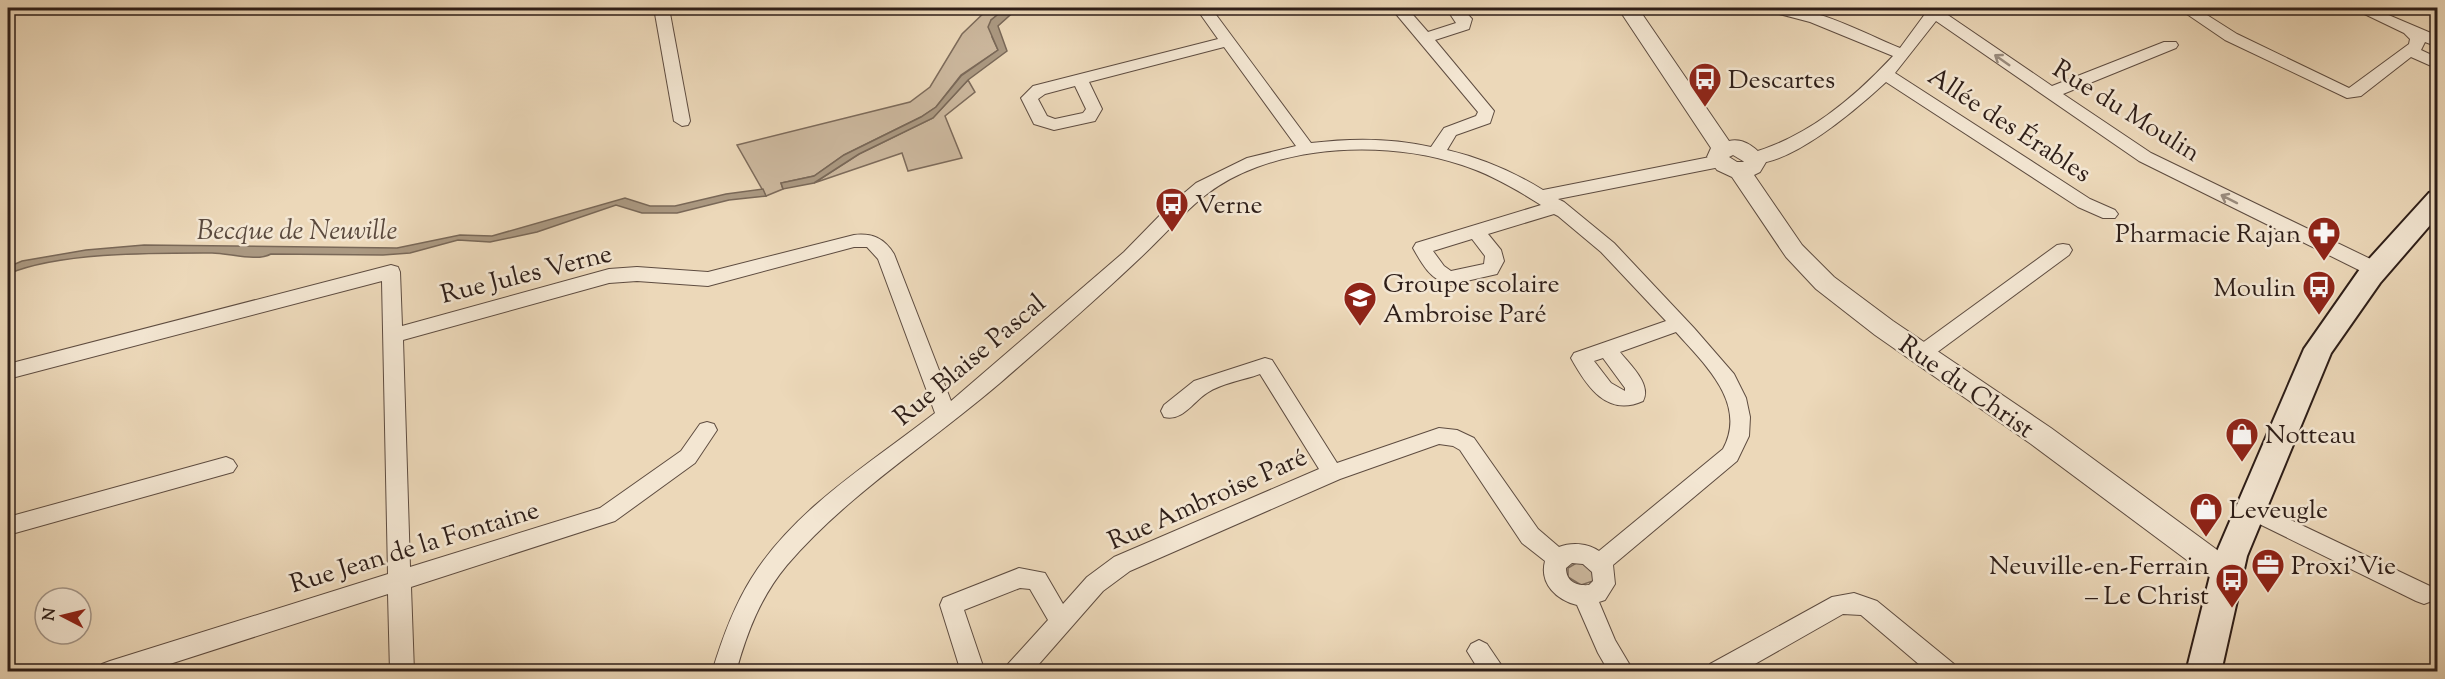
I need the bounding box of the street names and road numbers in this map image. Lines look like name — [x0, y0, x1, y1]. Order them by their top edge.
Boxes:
street label: Rue du Moulin — [2045, 52, 2207, 172]
street label: Allée des Érables — [1920, 59, 2098, 193]
street label: Rue Jules Verne — [437, 236, 616, 315]
street label: Rue Blaise Pascal — [886, 286, 1055, 436]
street label: Rue du Christ — [1890, 328, 2041, 448]
street label: Rue Ambroise Paré — [1103, 440, 1313, 561]
street label: Rue Jean de la Fontaine — [286, 493, 544, 604]

